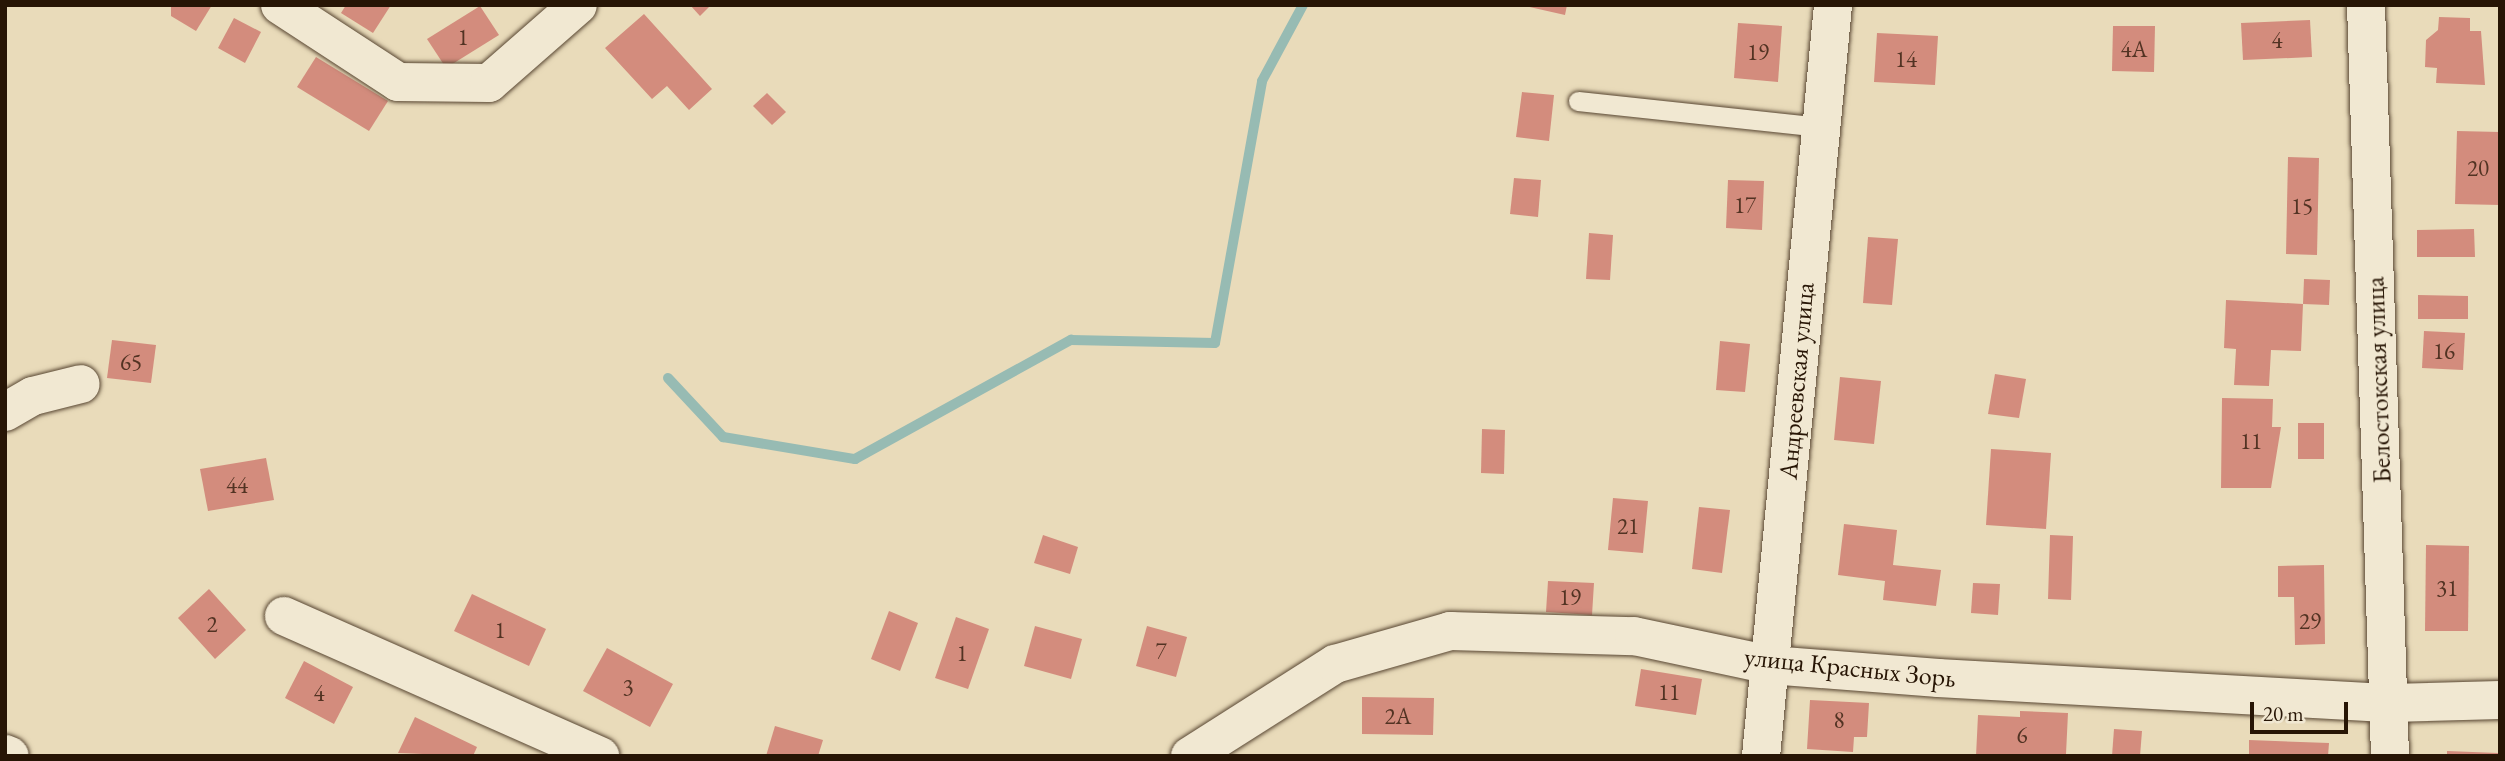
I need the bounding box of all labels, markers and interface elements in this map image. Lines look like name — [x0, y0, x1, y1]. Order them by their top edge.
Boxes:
house number: 1 — [457, 23, 469, 51]
house number: 4 — [2271, 26, 2283, 54]
house number: 4А — [2121, 35, 2147, 63]
house number: 19 — [1747, 38, 1769, 66]
house number: 14 — [1895, 45, 1917, 73]
house number: 20 — [2467, 154, 2489, 182]
house number: 17 — [1734, 191, 1756, 219]
house number: 15 — [2291, 192, 2313, 220]
street label: Белостокская улица — [2360, 276, 2398, 484]
street label: Андреевская улица — [1773, 281, 1821, 481]
house number: 16 — [2433, 337, 2455, 365]
house number: 65 — [120, 348, 142, 376]
house number: 11 — [2240, 427, 2262, 455]
house number: 44 — [226, 471, 248, 499]
house number: 21 — [1617, 512, 1639, 540]
house number: 31 — [2436, 574, 2458, 602]
house number: 19 — [1559, 583, 1581, 611]
house number: 29 — [2299, 607, 2321, 635]
house number: 2 — [206, 610, 218, 638]
house number: 1 — [494, 616, 506, 644]
house number: 7 — [1155, 637, 1167, 665]
house number: 1 — [956, 639, 968, 667]
street label: улица Красных Зорь — [1743, 641, 1957, 695]
house number: 3 — [622, 673, 634, 701]
house number: 11 — [1658, 678, 1680, 706]
house number: 4 — [313, 679, 325, 707]
scale bar — [2253, 688, 2351, 732]
text: 20 m — [2263, 700, 2304, 727]
house number: 2А — [1385, 702, 1411, 730]
house number: 8 — [1833, 706, 1845, 734]
house number: 6 — [2016, 721, 2028, 749]

